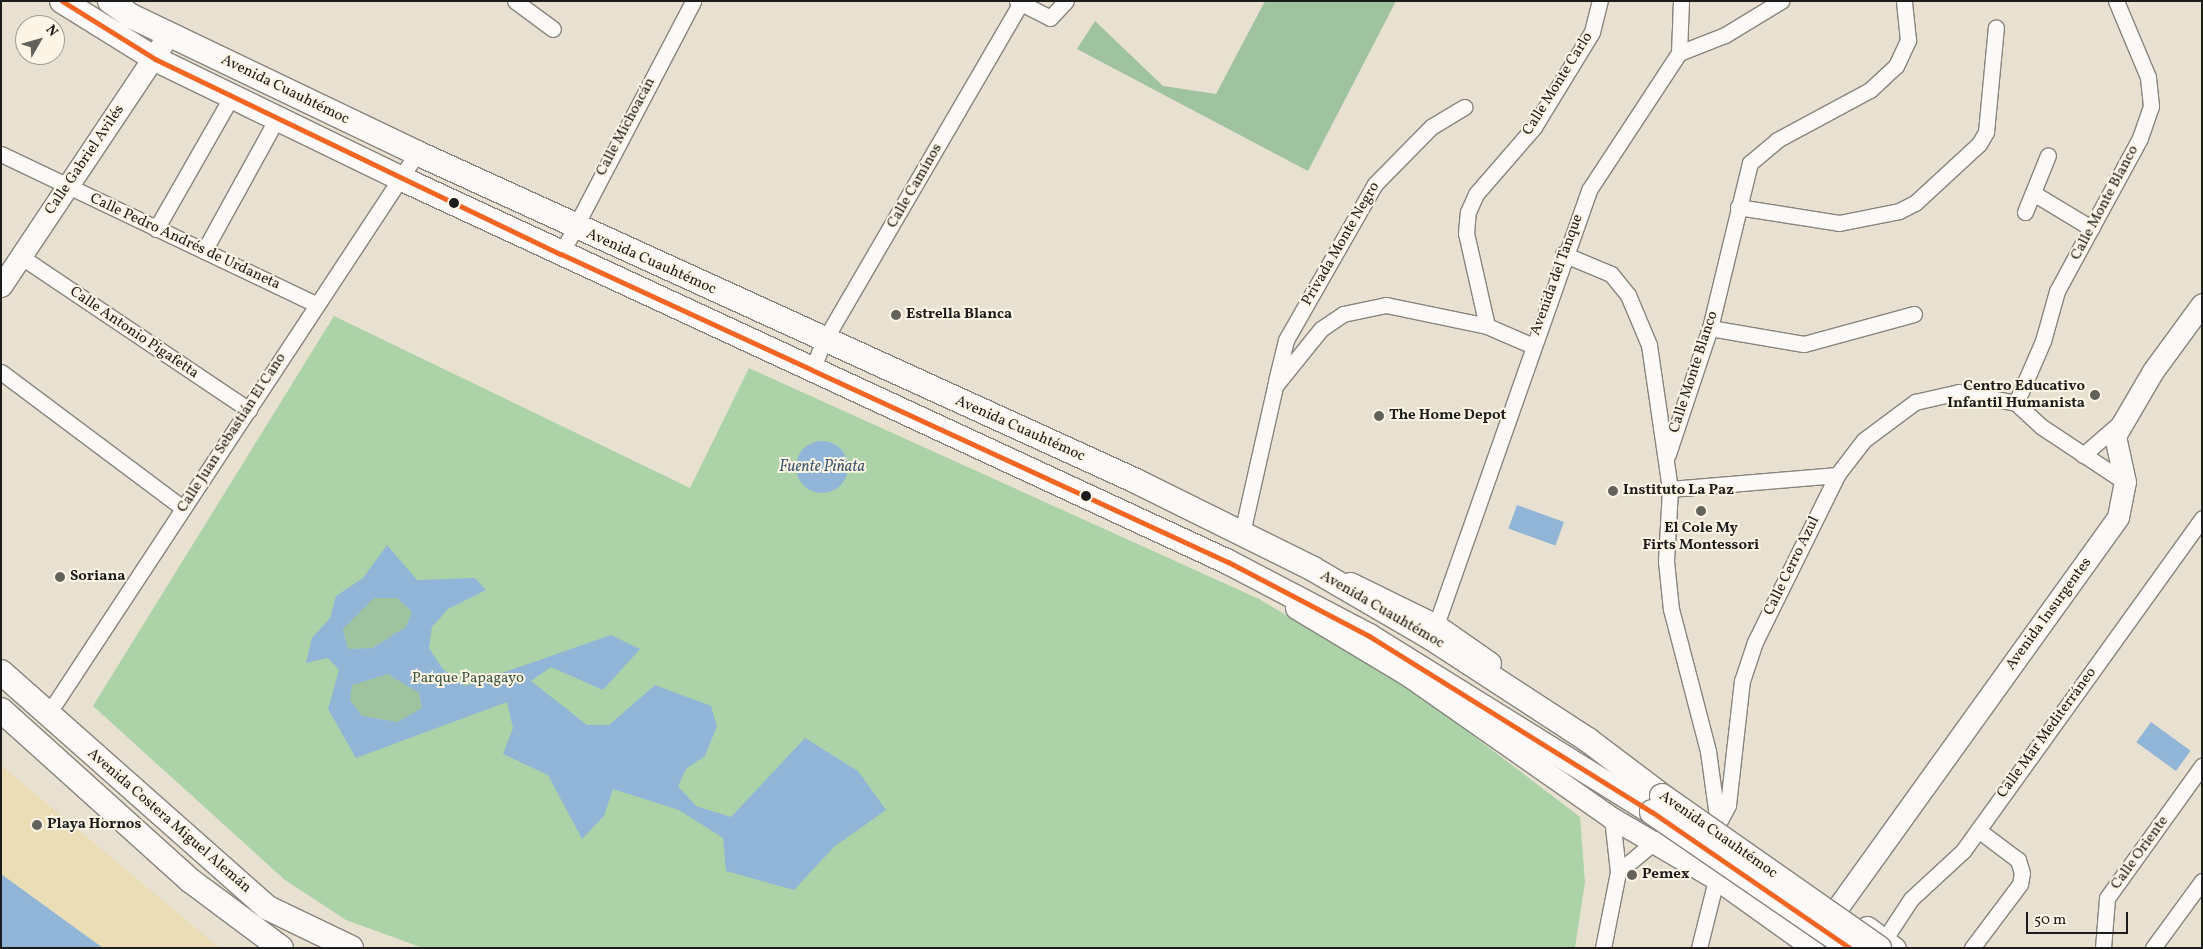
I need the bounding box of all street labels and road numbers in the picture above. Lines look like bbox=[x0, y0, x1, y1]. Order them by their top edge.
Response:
street label: Calle Monte Carlo bbox=[1519, 29, 1597, 139]
street label: Avenida Cuauhtémoc bbox=[218, 51, 352, 129]
street label: Calle Michoacán bbox=[593, 75, 659, 179]
street label: Calle Gabriel Avilés bbox=[42, 102, 128, 218]
street label: Calle Caminos bbox=[884, 140, 946, 232]
street label: Calle Monte Blanco bbox=[2067, 143, 2143, 263]
street label: Privada Monte Negro bbox=[1298, 179, 1384, 309]
street label: Calle Pedro Andrés de Urdaneta bbox=[87, 190, 283, 294]
street label: Avenida del Tanque bbox=[1527, 212, 1587, 338]
street label: Avenida Cuauhtémoc bbox=[583, 225, 719, 299]
street label: Calle Antonio Pigafetta bbox=[66, 283, 202, 383]
street label: Calle Monte Blanco bbox=[1666, 309, 1722, 435]
street label: Calle Juan Sebastián El Cano bbox=[174, 350, 290, 516]
street label: Avenida Cuauhtémoc bbox=[952, 392, 1088, 466]
street label: Calle Cerro Azul bbox=[1760, 514, 1824, 618]
street label: Avenida Insurgentes bbox=[2002, 554, 2096, 674]
street label: Avenida Cuauhtémoc bbox=[1317, 567, 1447, 653]
street label: Calle Mar Mediterráneo bbox=[1994, 664, 2100, 802]
street label: Avenida Costera Miguel Alemán bbox=[83, 745, 255, 897]
street label: Avenida Cuauhtémoc bbox=[1655, 787, 1781, 883]
street label: Calle Oriente bbox=[2107, 813, 2173, 893]

